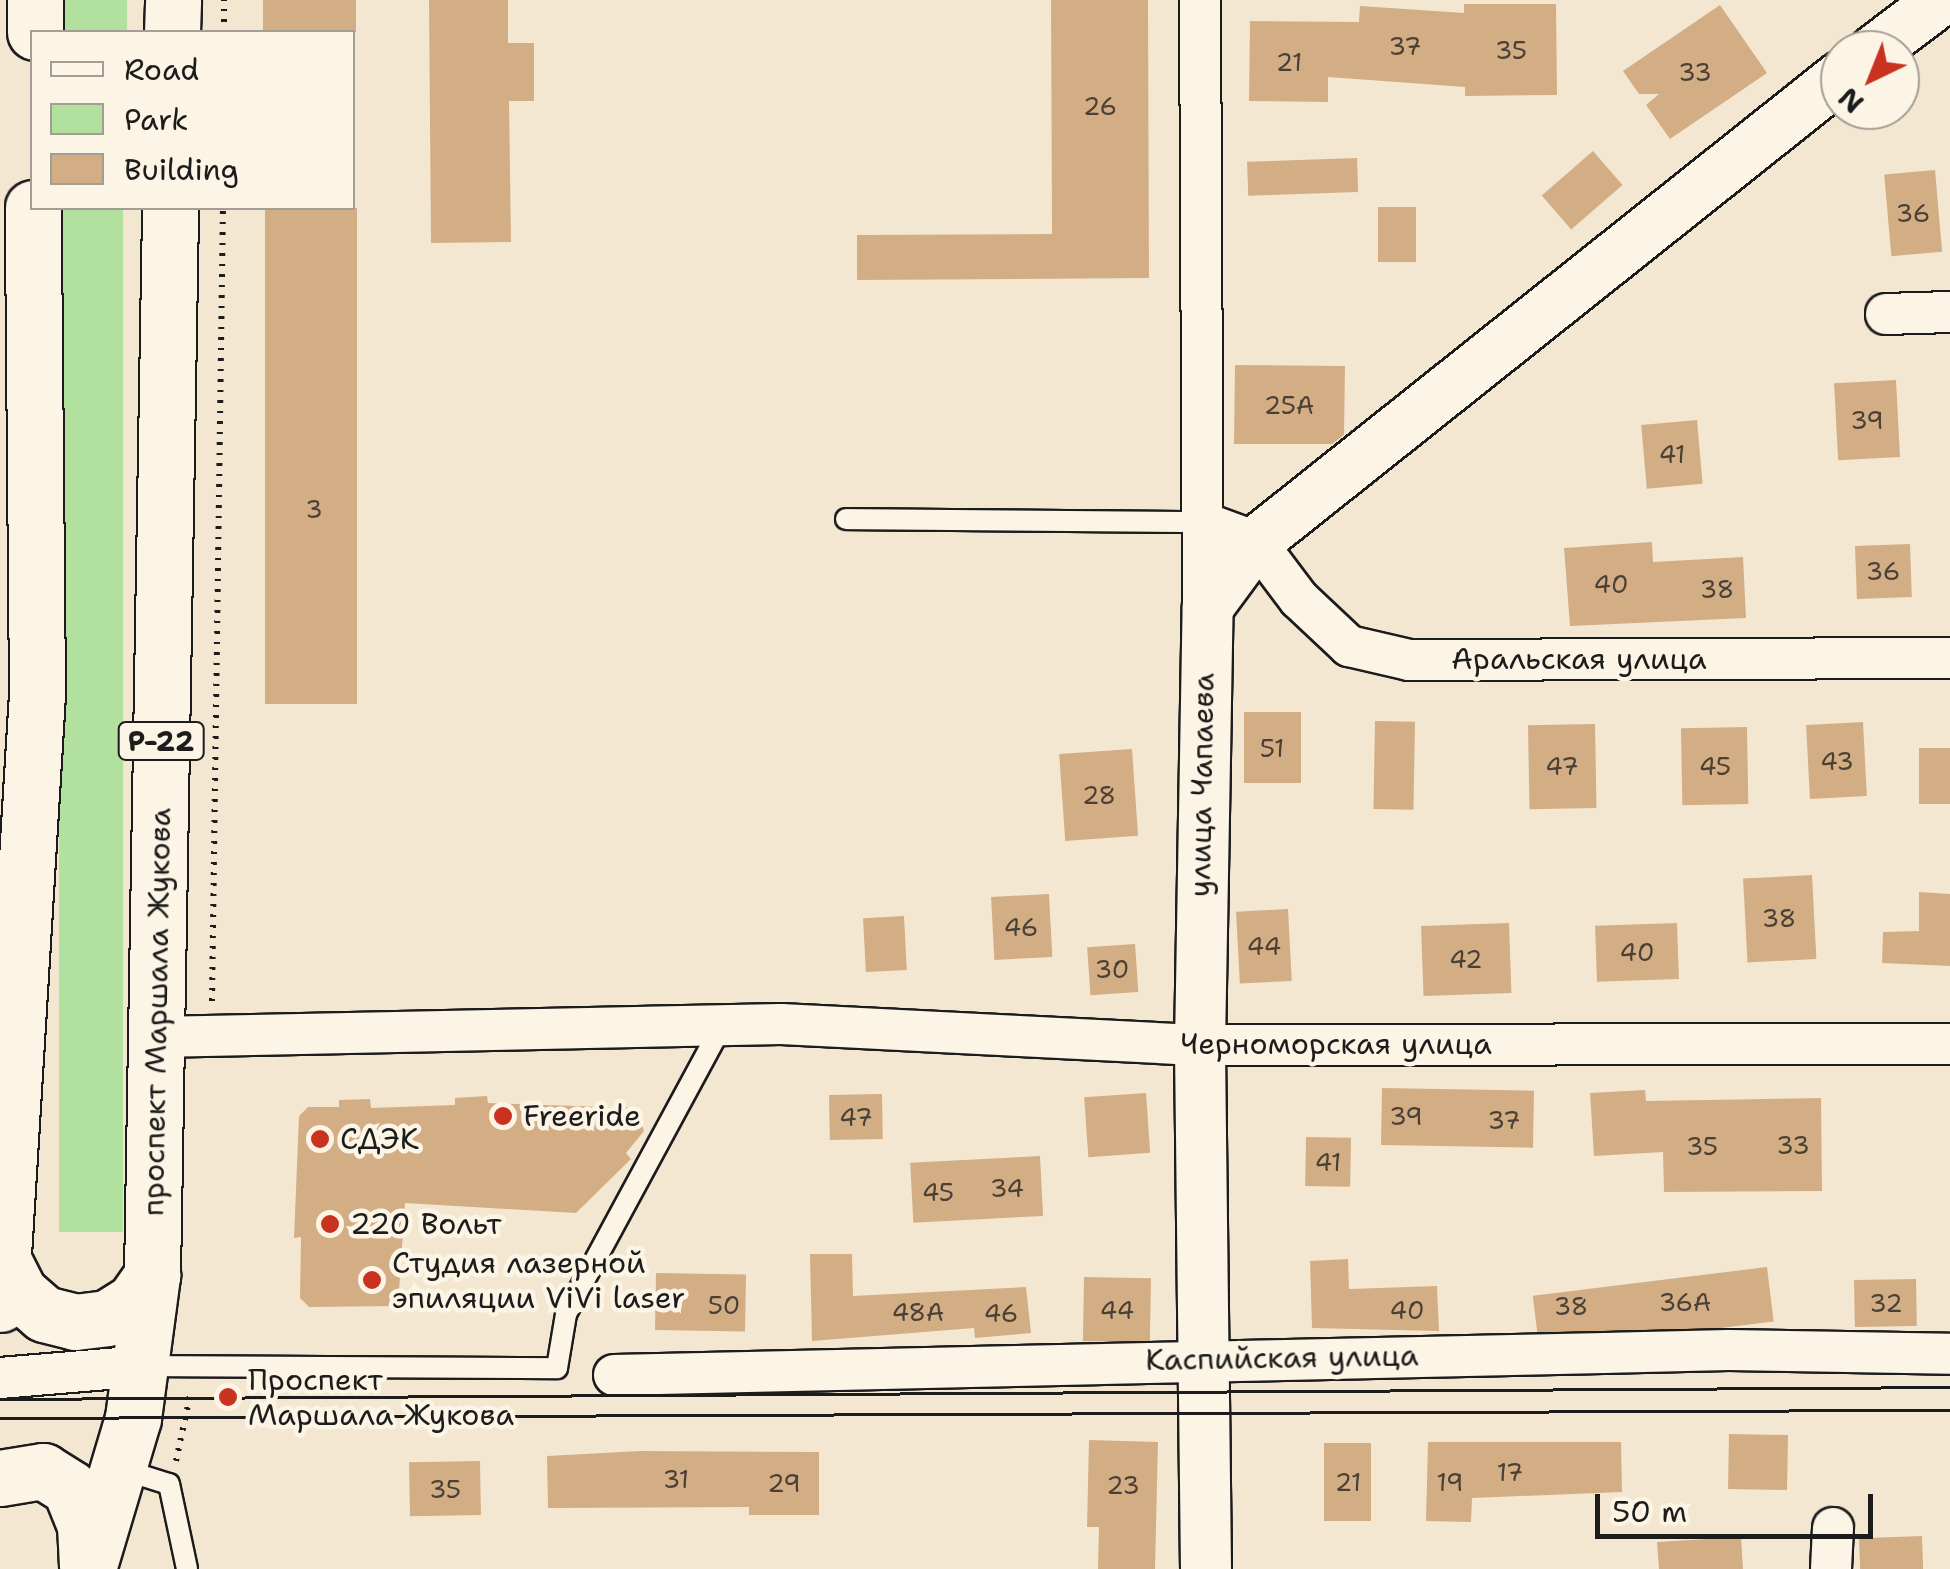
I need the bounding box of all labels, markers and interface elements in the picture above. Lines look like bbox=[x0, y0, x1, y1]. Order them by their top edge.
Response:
legend bbox=[30, 30, 355, 210]
north arrow bbox=[1820, 30, 1920, 130]
house number: 37 bbox=[1389, 31, 1421, 61]
house number: 35 bbox=[1495, 35, 1527, 65]
house number: 21 bbox=[1276, 47, 1302, 77]
text: Road bbox=[124, 49, 199, 90]
house number: 33 bbox=[1678, 57, 1712, 87]
text: N bbox=[1830, 79, 1872, 122]
house number: 26 bbox=[1083, 91, 1117, 121]
text: Park bbox=[124, 99, 188, 140]
text: Building bbox=[124, 149, 239, 190]
house number: 36 bbox=[1896, 198, 1930, 228]
house number: 25А bbox=[1264, 390, 1314, 420]
house number: 39 bbox=[1850, 405, 1884, 435]
house number: 41 bbox=[1659, 439, 1685, 469]
house number: 3 bbox=[305, 494, 323, 524]
house number: 36 bbox=[1866, 556, 1900, 586]
house number: 40 bbox=[1594, 569, 1628, 599]
house number: 38 bbox=[1700, 574, 1734, 604]
street label: Аральская улица bbox=[1451, 641, 1707, 677]
street label: улица Чапаева bbox=[1182, 673, 1222, 897]
road number: Р-22 bbox=[116, 718, 206, 764]
house number: 51 bbox=[1260, 733, 1284, 763]
house number: 43 bbox=[1820, 746, 1854, 776]
house number: 47 bbox=[1545, 751, 1579, 781]
house number: 45 bbox=[1699, 751, 1731, 781]
house number: 28 bbox=[1082, 780, 1116, 810]
street label: проспект Маршала Жукова bbox=[135, 808, 179, 1216]
house number: 38 bbox=[1762, 903, 1796, 933]
house number: 46 bbox=[1004, 912, 1038, 942]
house number: 44 bbox=[1247, 931, 1281, 961]
house number: 40 bbox=[1620, 937, 1654, 967]
house number: 42 bbox=[1449, 944, 1483, 974]
house number: 30 bbox=[1095, 954, 1129, 984]
street label: Черноморская улица bbox=[1180, 1026, 1492, 1062]
place label: Freeride bbox=[523, 1098, 641, 1134]
house number: 39 bbox=[1389, 1101, 1423, 1131]
house number: 47 bbox=[839, 1102, 873, 1132]
marker: Freeride bbox=[492, 1105, 514, 1127]
house number: 37 bbox=[1488, 1105, 1520, 1135]
place label: СДЭК bbox=[340, 1121, 419, 1157]
marker: СДЭК bbox=[309, 1128, 331, 1150]
house number: 33 bbox=[1776, 1130, 1810, 1160]
house number: 35 bbox=[1686, 1131, 1718, 1161]
house number: 41 bbox=[1315, 1147, 1341, 1177]
house number: 34 bbox=[990, 1173, 1024, 1203]
house number: 45 bbox=[922, 1177, 954, 1207]
place label: 220 Вольт bbox=[350, 1206, 501, 1242]
marker: 220 Вольт bbox=[319, 1213, 341, 1235]
place label: Студия лазерной эпиляции ViVi laser bbox=[392, 1245, 685, 1316]
marker: Студия лазерной эпиляции ViVi laser bbox=[361, 1269, 383, 1291]
house number: 36А bbox=[1659, 1287, 1711, 1317]
house number: 32 bbox=[1869, 1288, 1903, 1318]
house number: 50 bbox=[708, 1290, 740, 1320]
house number: 38 bbox=[1554, 1291, 1588, 1321]
house number: 44 bbox=[1100, 1295, 1134, 1325]
house number: 40 bbox=[1390, 1295, 1424, 1325]
house number: 48А bbox=[892, 1297, 944, 1327]
house number: 46 bbox=[984, 1298, 1018, 1328]
street label: Каспийская улица bbox=[1145, 1338, 1419, 1378]
place label: Проспект Маршала Жукова bbox=[248, 1362, 514, 1432]
marker: Проспект Маршала Жукова bbox=[217, 1386, 239, 1408]
house number: 17 bbox=[1497, 1457, 1523, 1487]
house number: 31 bbox=[663, 1464, 689, 1494]
house number: 21 bbox=[1335, 1467, 1361, 1497]
house number: 19 bbox=[1437, 1467, 1463, 1497]
house number: 29 bbox=[767, 1468, 801, 1498]
house number: 23 bbox=[1106, 1470, 1140, 1500]
house number: 35 bbox=[429, 1474, 461, 1504]
scale bar bbox=[1600, 1474, 1878, 1536]
text: 50 m bbox=[1612, 1491, 1687, 1532]

